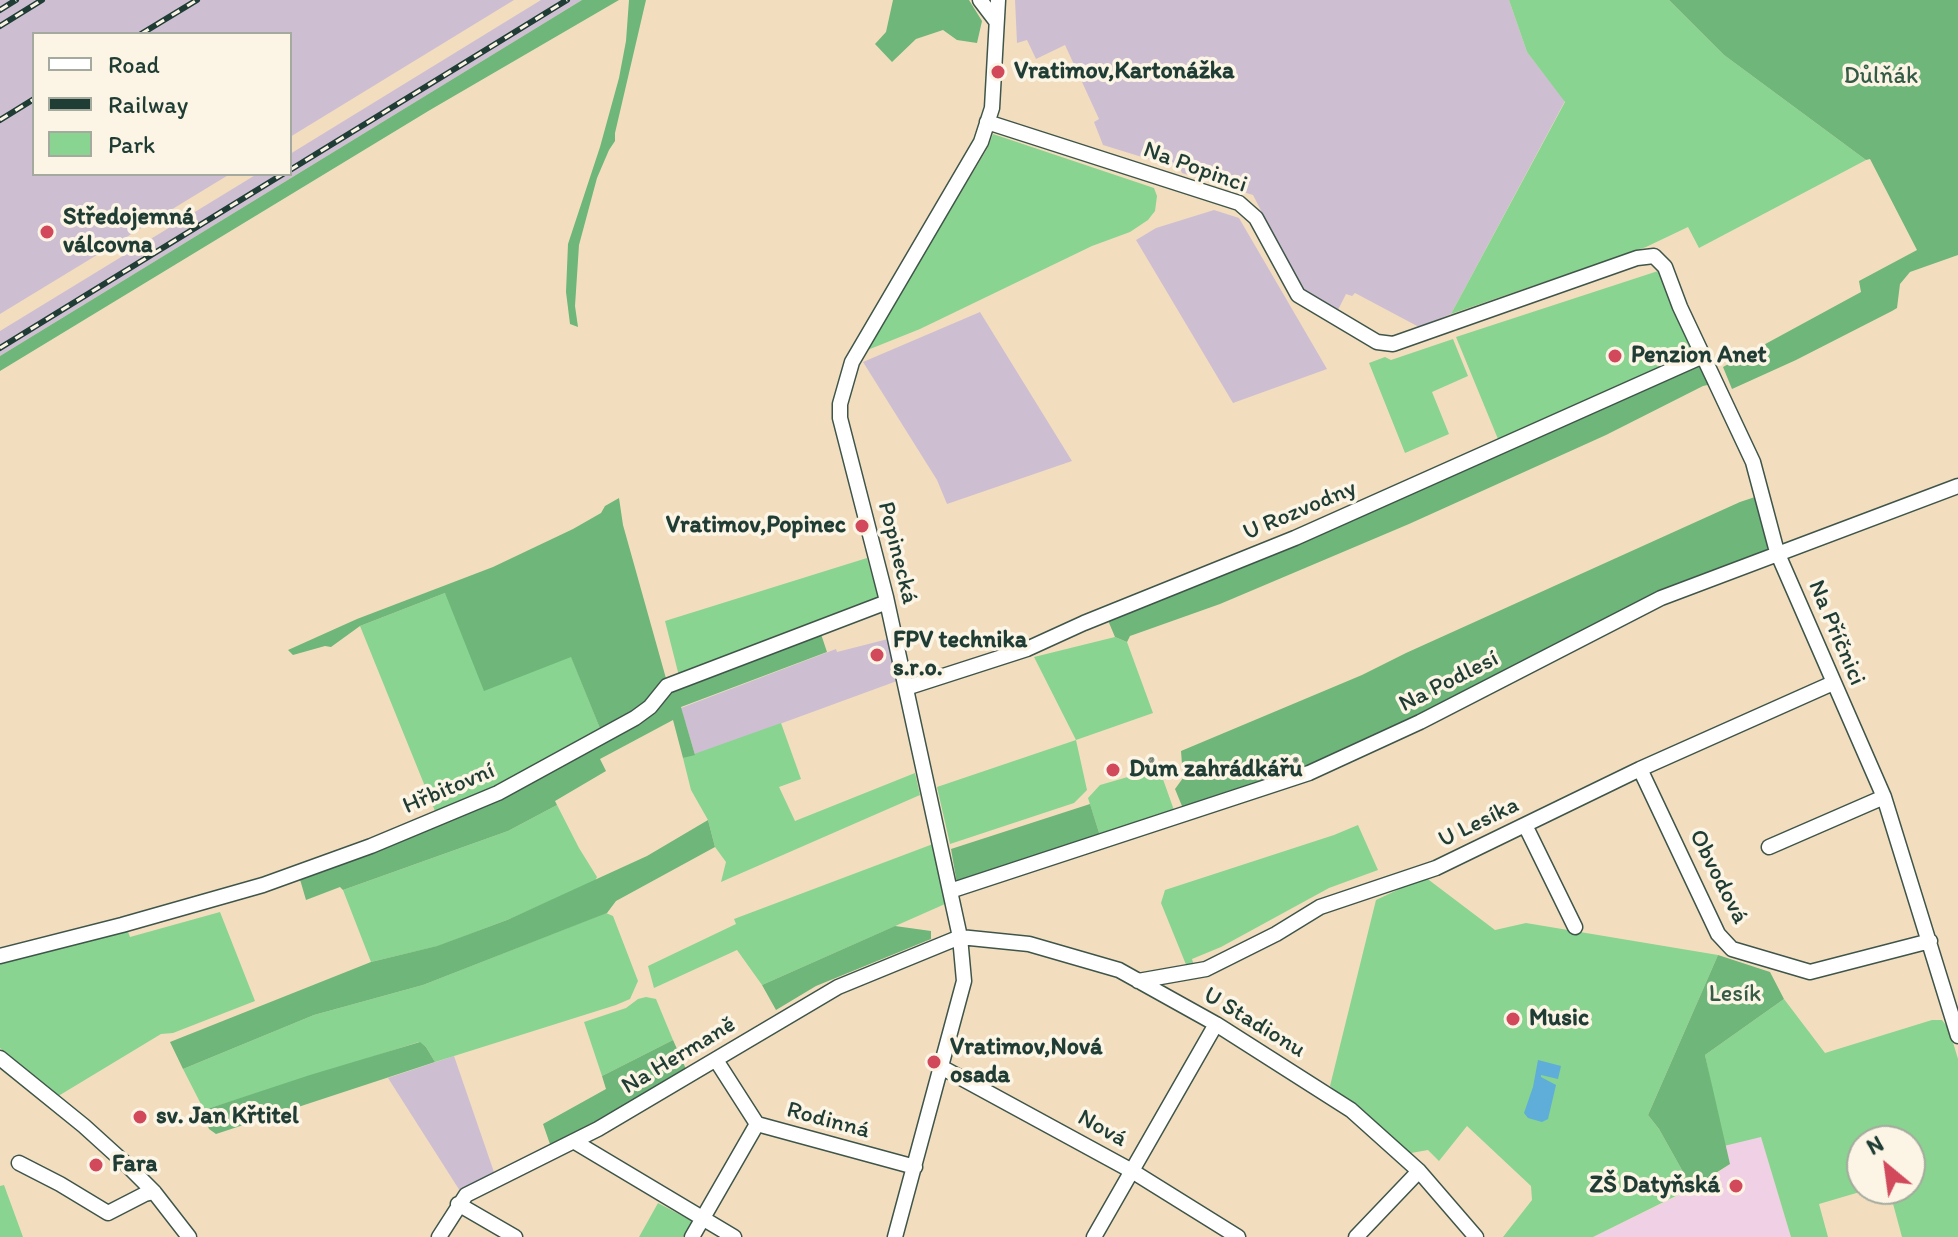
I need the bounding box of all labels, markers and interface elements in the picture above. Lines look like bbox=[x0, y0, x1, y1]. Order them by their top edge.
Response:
legend bbox=[32, 32, 292, 176]
text: Road bbox=[108, 50, 160, 79]
place label: Vratimov,Kartonážka bbox=[1014, 58, 1234, 86]
marker: Vratimov,Kartonážka bbox=[989, 63, 1007, 81]
park label: Důlňák bbox=[1844, 63, 1918, 91]
text: Railway bbox=[108, 90, 188, 119]
text: Park bbox=[108, 130, 155, 159]
street label: Na Popinci bbox=[1139, 136, 1251, 200]
place label: Středojemná válcovna bbox=[63, 204, 194, 260]
marker: Středojemná válcovna bbox=[38, 223, 56, 241]
place label: Penzion Anet bbox=[1631, 342, 1767, 370]
marker: Penzion Anet bbox=[1606, 347, 1624, 365]
street label: U Rozvodny bbox=[1239, 474, 1361, 548]
street label: Popinecká bbox=[870, 499, 924, 607]
place label: Vratimov,Popinec bbox=[666, 512, 846, 540]
marker: Vratimov,Popinec bbox=[853, 517, 871, 535]
street label: Na Příčnici bbox=[1801, 576, 1871, 690]
place label: FPV technika s.r.o. bbox=[893, 627, 1027, 683]
street label: Na Podlesí bbox=[1394, 645, 1504, 719]
marker: FPV technika s.r.o. bbox=[868, 646, 886, 664]
place label: Dům zahrádkářů bbox=[1129, 756, 1302, 784]
street label: Hřbitovní bbox=[399, 757, 499, 821]
marker: Dům zahrádkářů bbox=[1104, 761, 1122, 779]
street label: U Lesíka bbox=[1434, 791, 1524, 855]
street label: Obvodová bbox=[1682, 825, 1754, 929]
street label: U Stadionu bbox=[1198, 981, 1310, 1065]
park label: Lesík bbox=[1709, 981, 1761, 1009]
place label: Music bbox=[1529, 1005, 1589, 1033]
marker: Music bbox=[1504, 1010, 1522, 1028]
street label: Na Hermaně bbox=[617, 1011, 741, 1101]
place label: Vratimov,Nová osada bbox=[950, 1034, 1103, 1090]
marker: Vratimov,Nová osada bbox=[925, 1053, 943, 1071]
street label: Rodinná bbox=[783, 1096, 873, 1146]
place label: sv. Jan Křtitel bbox=[156, 1103, 299, 1131]
street label: Nová bbox=[1072, 1104, 1132, 1154]
marker: sv. Jan Křtitel bbox=[131, 1108, 149, 1126]
north arrow bbox=[1846, 1125, 1926, 1205]
text: N bbox=[1862, 1130, 1888, 1161]
place label: Fara bbox=[112, 1151, 157, 1179]
marker: Fara bbox=[87, 1156, 105, 1174]
place label: ZŠ Datyňská bbox=[1590, 1172, 1720, 1200]
marker: ZŠ Datyňská bbox=[1727, 1177, 1745, 1195]

